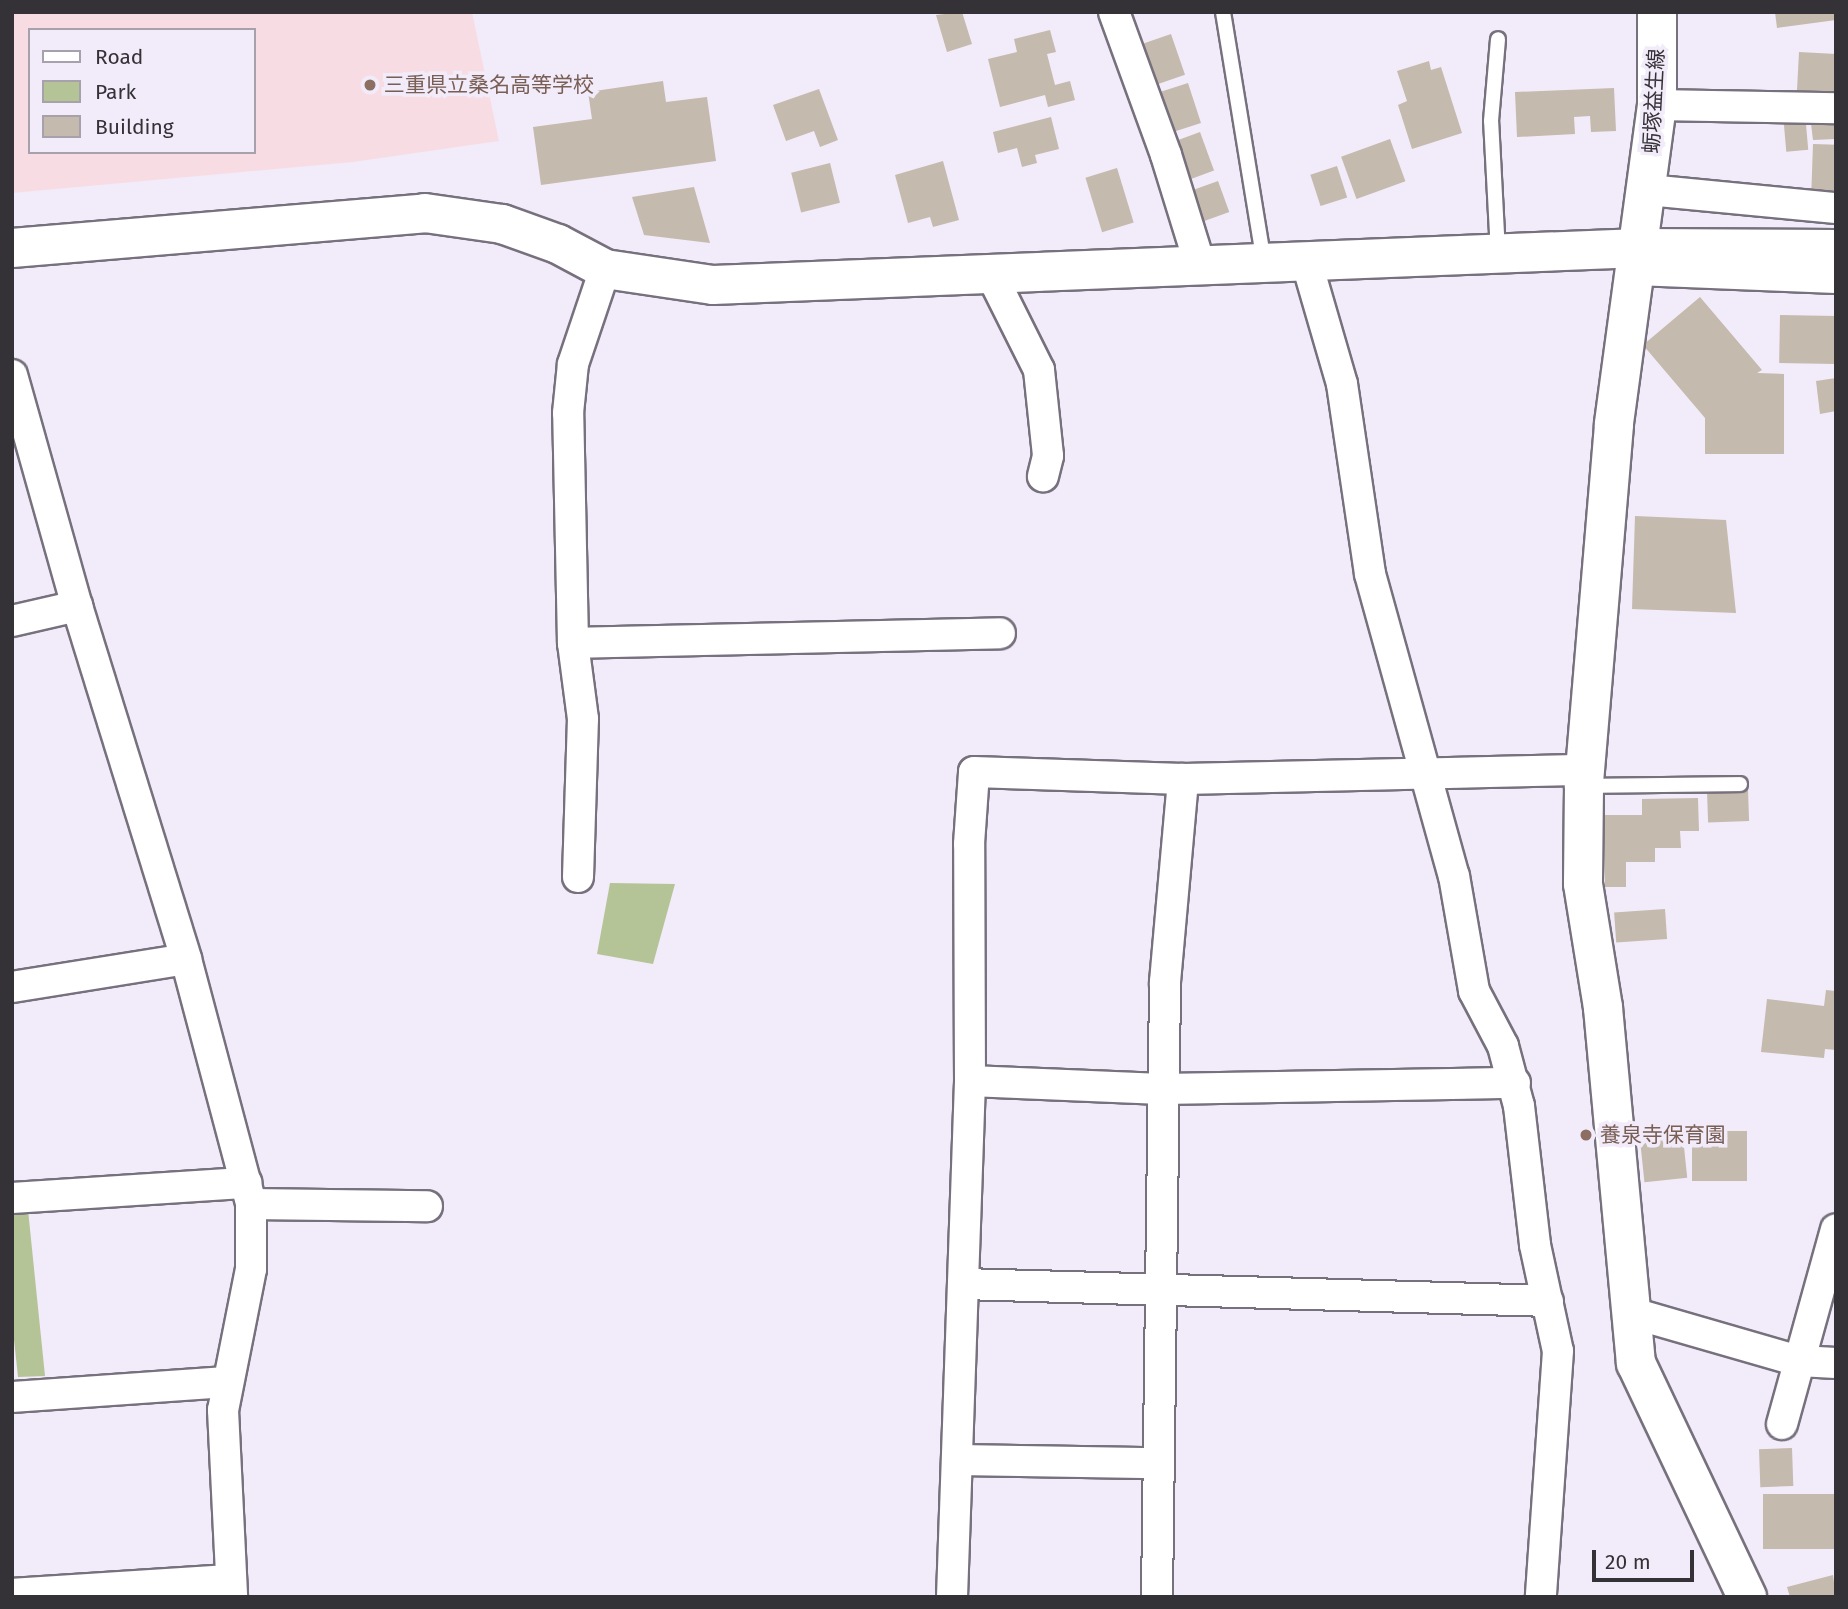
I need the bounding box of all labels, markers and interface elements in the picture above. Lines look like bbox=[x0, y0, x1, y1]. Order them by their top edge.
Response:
legend bbox=[28, 28, 256, 154]
text: Road bbox=[95, 44, 143, 70]
street label: 蛎塚益生線 bbox=[1639, 48, 1669, 154]
place label: 三重県立桑名高等学校 bbox=[384, 72, 594, 98]
marker: 三重県立桑名高等学校 bbox=[362, 77, 378, 93]
text: Park bbox=[95, 79, 136, 105]
text: Building bbox=[95, 114, 174, 140]
place label: 養泉寺保育園 bbox=[1600, 1122, 1726, 1148]
marker: 養泉寺保育園 bbox=[1578, 1127, 1594, 1143]
scale bar bbox=[1596, 1536, 1698, 1580]
text: 20 m bbox=[1605, 1549, 1651, 1575]

